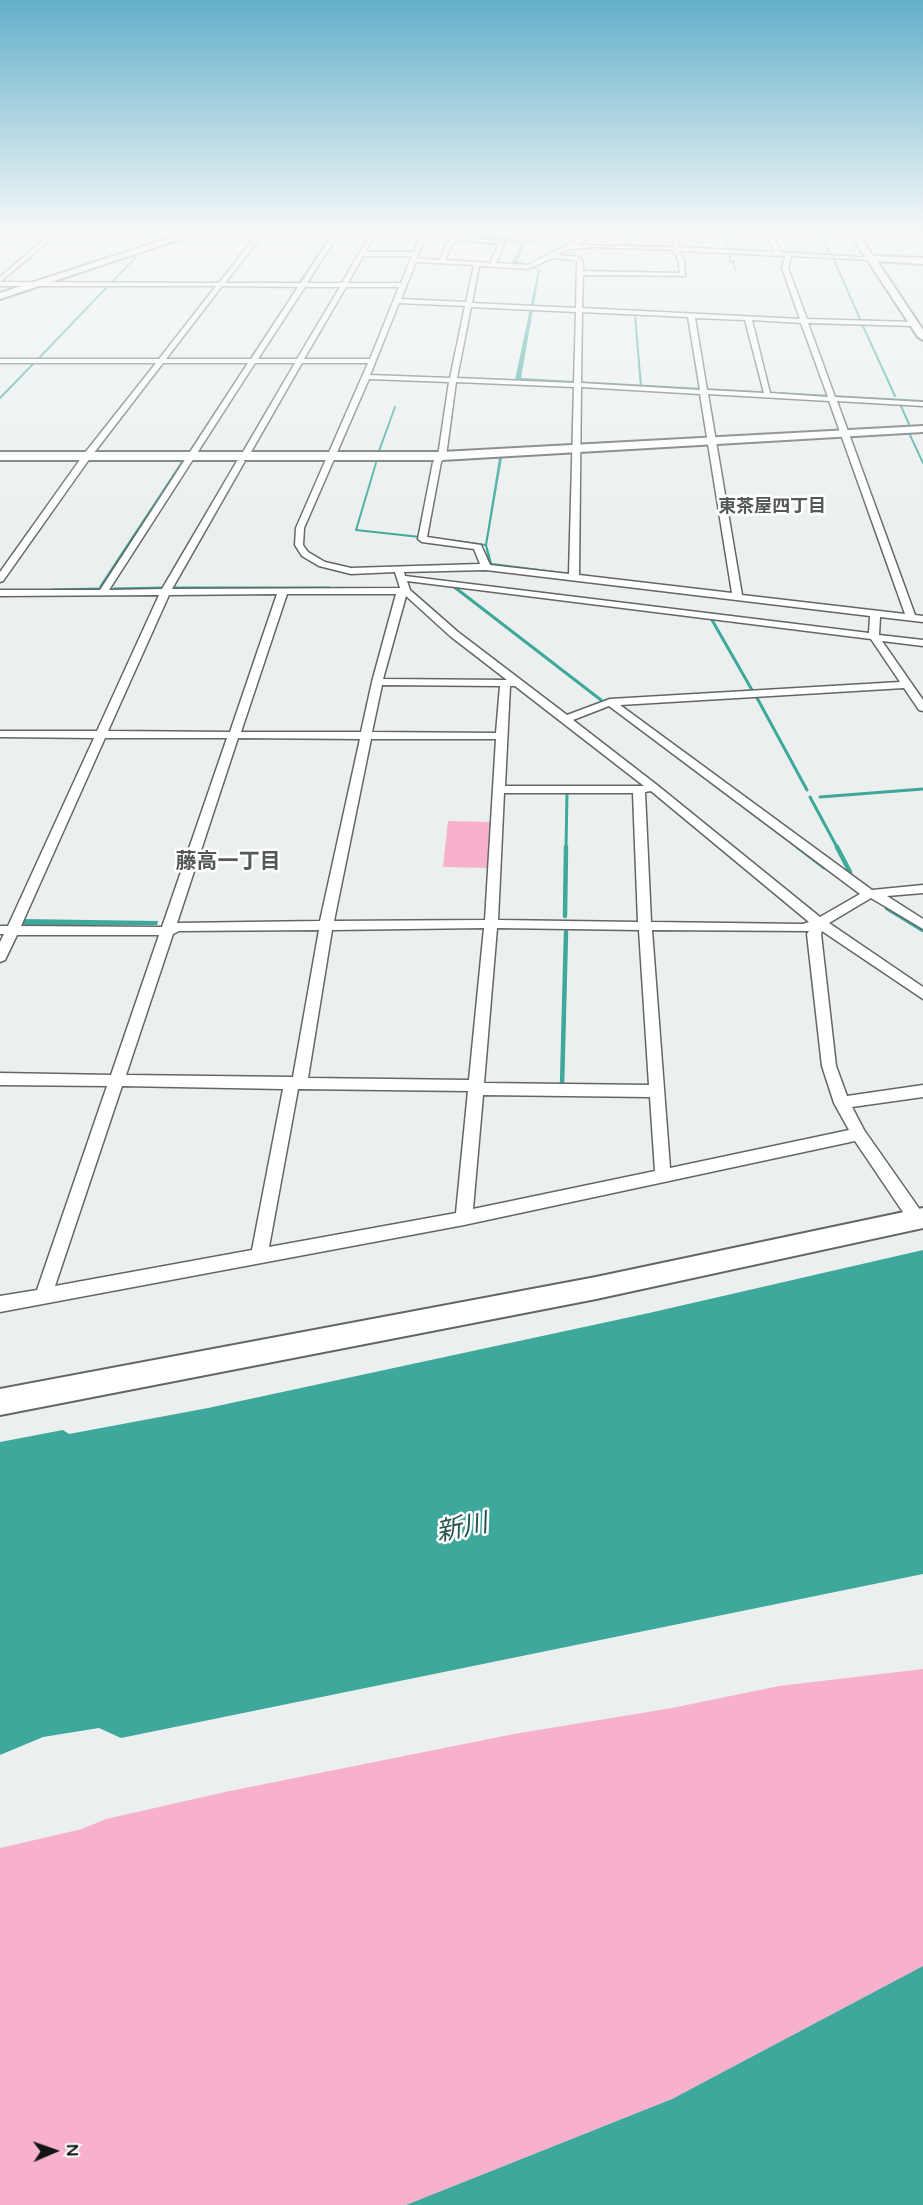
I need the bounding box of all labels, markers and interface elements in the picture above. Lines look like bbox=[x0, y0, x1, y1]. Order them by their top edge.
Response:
district label: 東茶屋四丁目 bbox=[718, 496, 826, 518]
district label: 藤高一丁目 bbox=[176, 849, 280, 875]
water label: 新川 bbox=[433, 1508, 491, 1550]
north arrow bbox=[24, 2121, 84, 2181]
text: N bbox=[62, 2144, 82, 2157]

